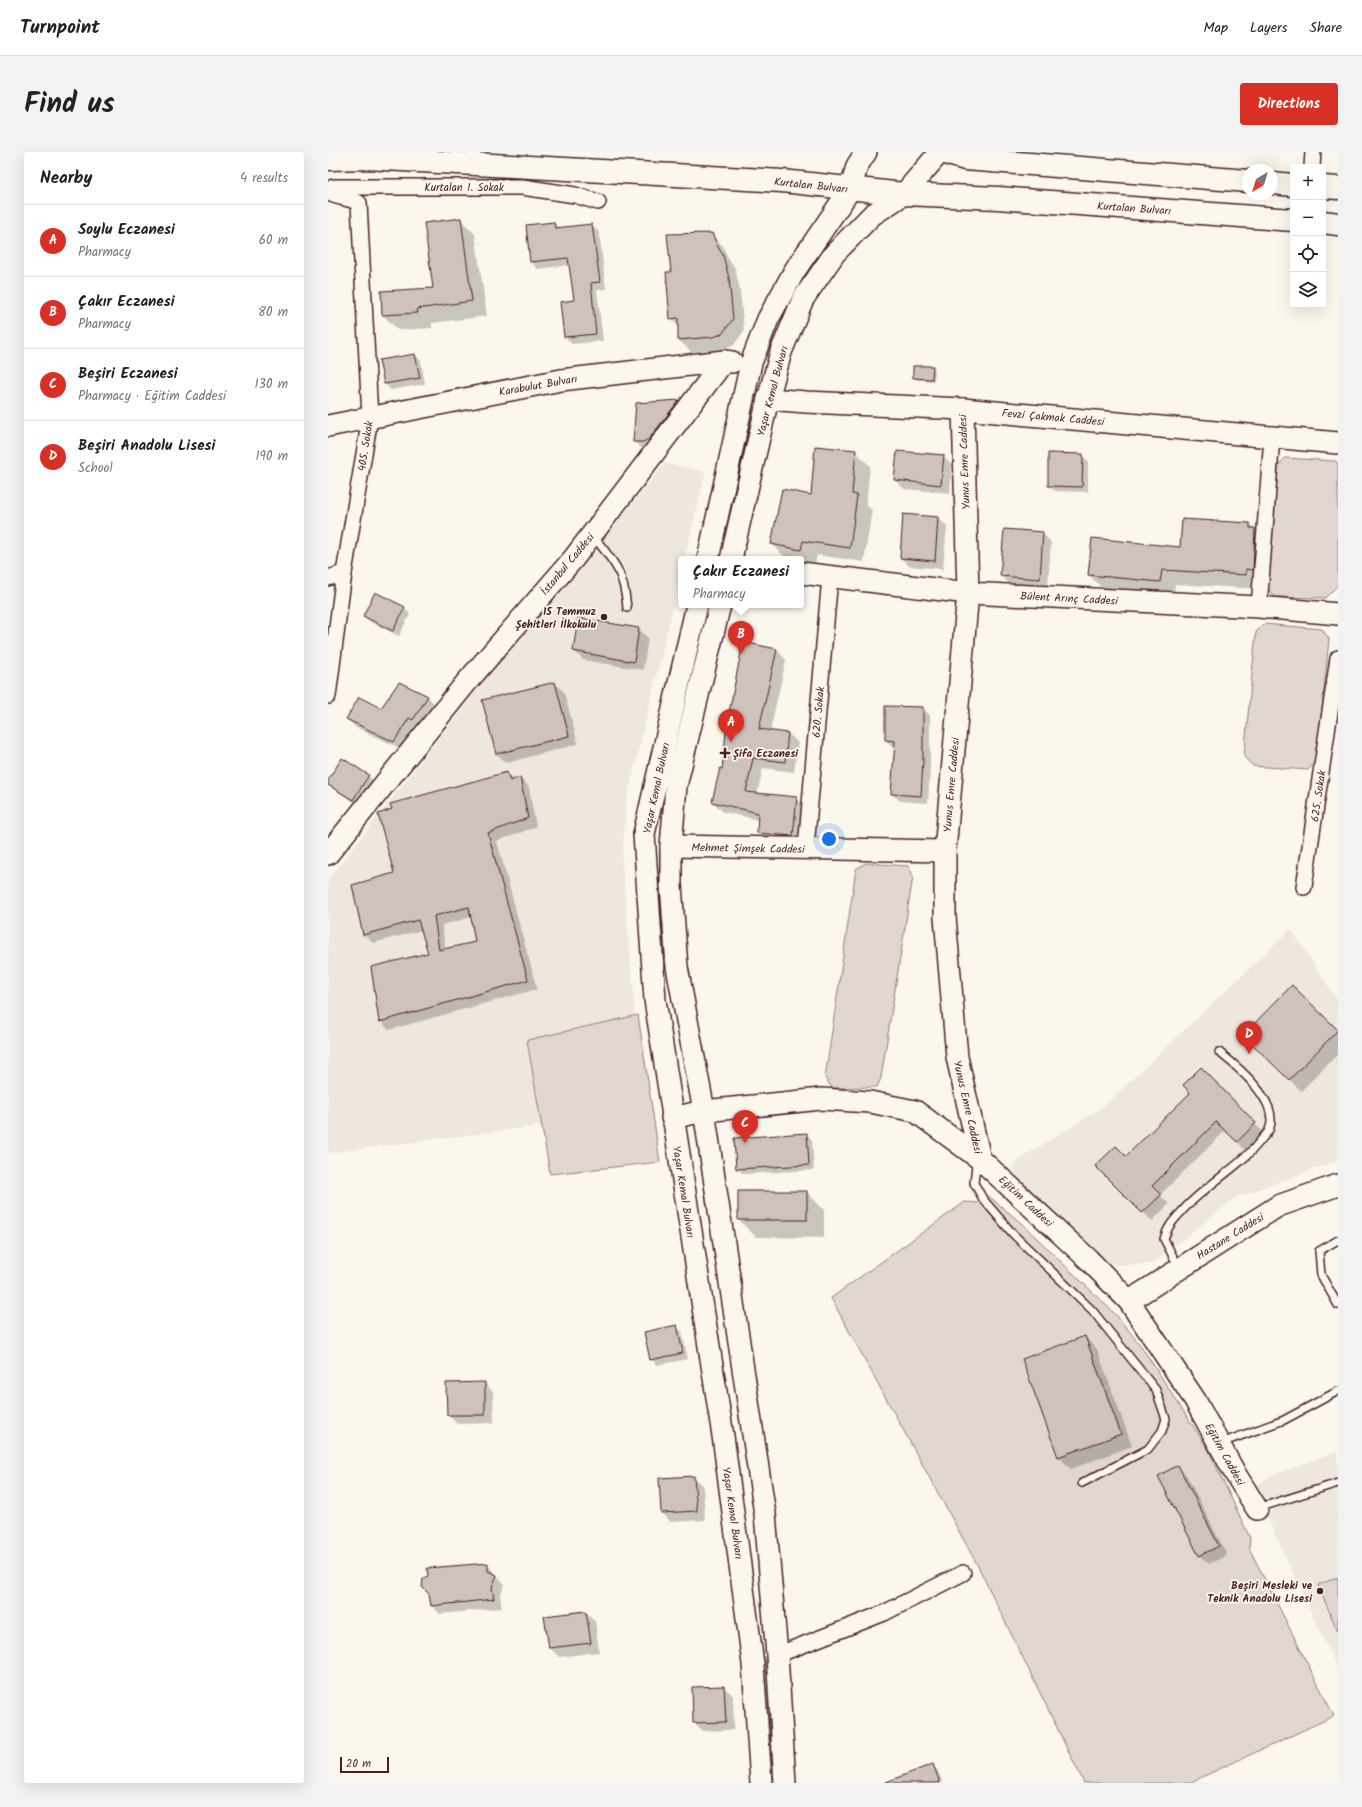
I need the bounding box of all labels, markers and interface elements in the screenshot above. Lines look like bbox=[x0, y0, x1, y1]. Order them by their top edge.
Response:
text: Turnpoint bbox=[20, 13, 100, 43]
text: Map bbox=[1204, 17, 1228, 39]
text: Layers bbox=[1250, 17, 1288, 39]
text: Share bbox=[1310, 17, 1342, 39]
text: Find us bbox=[24, 82, 115, 127]
button: Directions bbox=[1240, 83, 1338, 125]
north arrow bbox=[1242, 164, 1278, 200]
map controls bbox=[1290, 164, 1326, 308]
button: + bbox=[1290, 164, 1326, 200]
text: Nearby bbox=[40, 165, 92, 192]
text: 4 results bbox=[240, 168, 288, 189]
street label: Kurtalan Bulvarı bbox=[773, 173, 849, 199]
street label: Kurtalan 1. Sokak bbox=[424, 179, 505, 197]
street label: Kurtalan Bulvarı bbox=[1096, 197, 1172, 221]
button: − bbox=[1290, 200, 1326, 236]
text: Soylu Eczanesi bbox=[78, 218, 175, 242]
text: A bbox=[49, 230, 57, 251]
text: 60 m bbox=[259, 230, 288, 251]
button: locate bbox=[1290, 236, 1326, 272]
text: Pharmacy bbox=[78, 242, 131, 263]
button: layers bbox=[1290, 272, 1326, 308]
text: Çakır Eczanesi bbox=[78, 290, 175, 314]
text: B bbox=[49, 302, 57, 323]
text: 80 m bbox=[258, 302, 288, 323]
text: Pharmacy bbox=[78, 314, 131, 335]
street label: Yaşar Kemal Bulvarı bbox=[752, 344, 794, 439]
text: Beşiri Eczanesi bbox=[78, 362, 178, 386]
street label: Karabulut Bulvarı bbox=[497, 370, 579, 402]
text: C bbox=[49, 374, 57, 395]
text: 130 m bbox=[254, 374, 288, 395]
text: Pharmacy · Eğitim Caddesi bbox=[78, 386, 226, 407]
street label: Fevzi Çakmak Caddesi bbox=[1001, 405, 1105, 431]
street label: Yunus Emre Caddesi bbox=[954, 414, 976, 510]
street label: 405. Sokak bbox=[353, 419, 379, 473]
text: Beşiri Anadolu Lisesi bbox=[78, 434, 215, 458]
text: D bbox=[49, 446, 57, 467]
text: 190 m bbox=[256, 446, 288, 467]
text: School bbox=[78, 458, 113, 479]
street label: İstanbul Caddesi bbox=[536, 529, 599, 600]
popup bbox=[678, 556, 804, 608]
text: Çakır Eczanesi bbox=[693, 560, 789, 584]
text: Pharmacy bbox=[693, 584, 745, 605]
street label: Bülent Arınç Caddesi bbox=[1020, 587, 1119, 611]
place label: 15 Temmuz Şehitleri İlkokulu bbox=[516, 603, 597, 634]
marker: 15 Temmuz Şehitleri İlkokulu bbox=[599, 612, 609, 622]
pin: B bbox=[728, 621, 754, 654]
street label: 620. Sokak bbox=[808, 685, 830, 738]
pin: A bbox=[718, 709, 744, 742]
street label: Yunus Emre Caddesi bbox=[939, 737, 965, 833]
street label: Yaşar Kemal Bulvarı bbox=[638, 741, 675, 836]
place label: Şifa Eczanesi bbox=[733, 745, 799, 763]
marker: Şifa Eczanesi bbox=[720, 748, 730, 758]
street label: 625. Sokak bbox=[1306, 768, 1332, 823]
your location bbox=[819, 829, 839, 849]
street label: Mehmet Şimşek Caddesi bbox=[691, 839, 805, 859]
pin: D bbox=[1236, 1021, 1262, 1054]
street label: Yunus Emre Caddesi bbox=[948, 1059, 987, 1156]
pin: C bbox=[732, 1110, 758, 1143]
street label: Yaşar Kemal Bulvarı bbox=[667, 1145, 699, 1240]
street label: Eğitim Caddesi bbox=[994, 1172, 1057, 1232]
street label: Hastane Caddesi bbox=[1193, 1209, 1268, 1265]
street label: Eğitim Caddesi bbox=[1199, 1420, 1249, 1489]
street label: Yaşar Kemal Bulvarı bbox=[717, 1466, 747, 1561]
place label: Beşiri Mesleki ve Teknik Anadolu Lisesi bbox=[1207, 1577, 1313, 1608]
marker: Beşiri Mesleki ve Teknik Anadolu Lisesi bbox=[1315, 1586, 1325, 1596]
scale bar bbox=[340, 1755, 389, 1774]
text: 20 m bbox=[346, 1755, 371, 1773]

